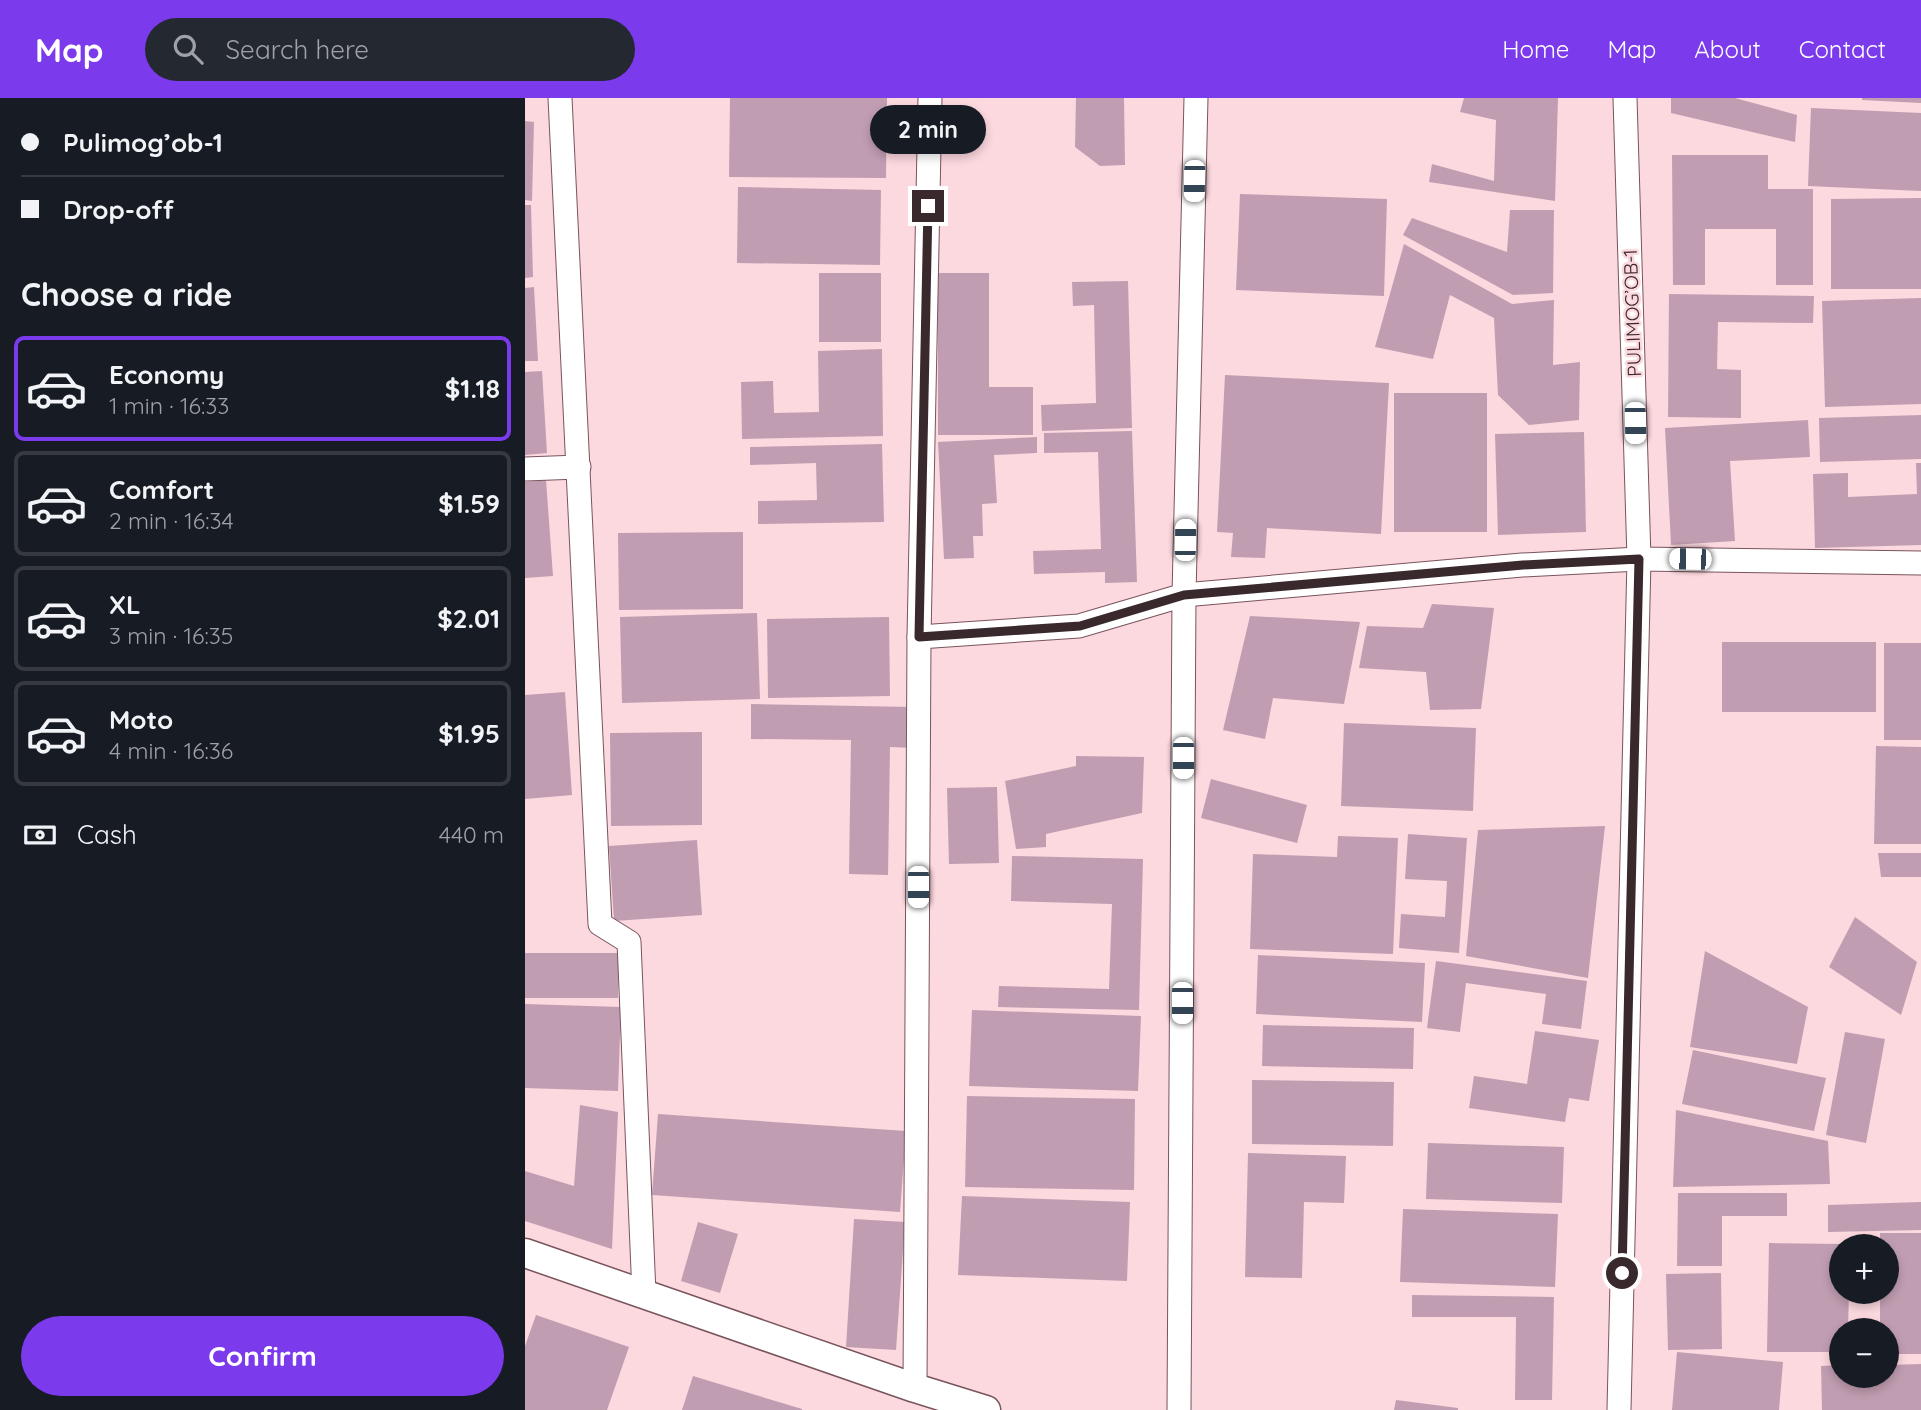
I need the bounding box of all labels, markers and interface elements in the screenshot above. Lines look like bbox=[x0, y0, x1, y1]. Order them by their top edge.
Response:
search box bbox=[145, 18, 635, 81]
text: Map bbox=[35, 29, 103, 70]
icon: search bbox=[169, 30, 207, 68]
text: Search here bbox=[225, 33, 369, 66]
text: Home bbox=[1502, 34, 1569, 64]
text: Map bbox=[1607, 34, 1656, 64]
text: About bbox=[1694, 34, 1761, 64]
text: Contact bbox=[1799, 34, 1886, 64]
callout: 2 min bbox=[870, 105, 986, 154]
text: 2 min bbox=[898, 115, 958, 144]
text: Pulimog’ob-1 bbox=[63, 126, 223, 159]
car bbox=[1184, 160, 1205, 202]
route end bbox=[912, 190, 944, 222]
text: Drop-off bbox=[63, 193, 174, 226]
street label: PULIMOG’OB-1 bbox=[1618, 249, 1646, 377]
text: Choose a ride bbox=[21, 274, 233, 314]
icon: car bbox=[25, 357, 88, 420]
text: Economy bbox=[109, 358, 224, 391]
text: $1.18 bbox=[445, 372, 500, 405]
text: 1 min · 16:33 bbox=[109, 391, 229, 420]
car bbox=[1625, 402, 1646, 444]
icon: car bbox=[25, 472, 88, 535]
text: Comfort bbox=[109, 473, 214, 506]
text: $1.59 bbox=[438, 487, 500, 520]
text: 2 min · 16:34 bbox=[109, 506, 234, 535]
car bbox=[1175, 519, 1196, 561]
car bbox=[1669, 548, 1712, 570]
icon: car bbox=[25, 587, 88, 650]
text: XL bbox=[109, 588, 141, 621]
text: $2.01 bbox=[437, 602, 500, 635]
text: 3 min · 16:35 bbox=[109, 621, 233, 650]
icon: car bbox=[25, 702, 88, 765]
text: Moto bbox=[109, 703, 173, 736]
text: $1.95 bbox=[438, 717, 500, 750]
text: 4 min · 16:36 bbox=[109, 736, 233, 765]
car bbox=[1173, 737, 1194, 779]
icon: cash bbox=[21, 816, 59, 854]
text: Cash bbox=[77, 818, 137, 851]
text: 440 m bbox=[439, 820, 504, 849]
car bbox=[908, 866, 929, 908]
car bbox=[1172, 982, 1193, 1024]
map controls bbox=[1829, 1234, 1899, 1388]
button: + bbox=[1829, 1234, 1899, 1304]
route start bbox=[1606, 1257, 1638, 1289]
button: Confirm bbox=[21, 1316, 504, 1396]
button: − bbox=[1829, 1318, 1899, 1388]

